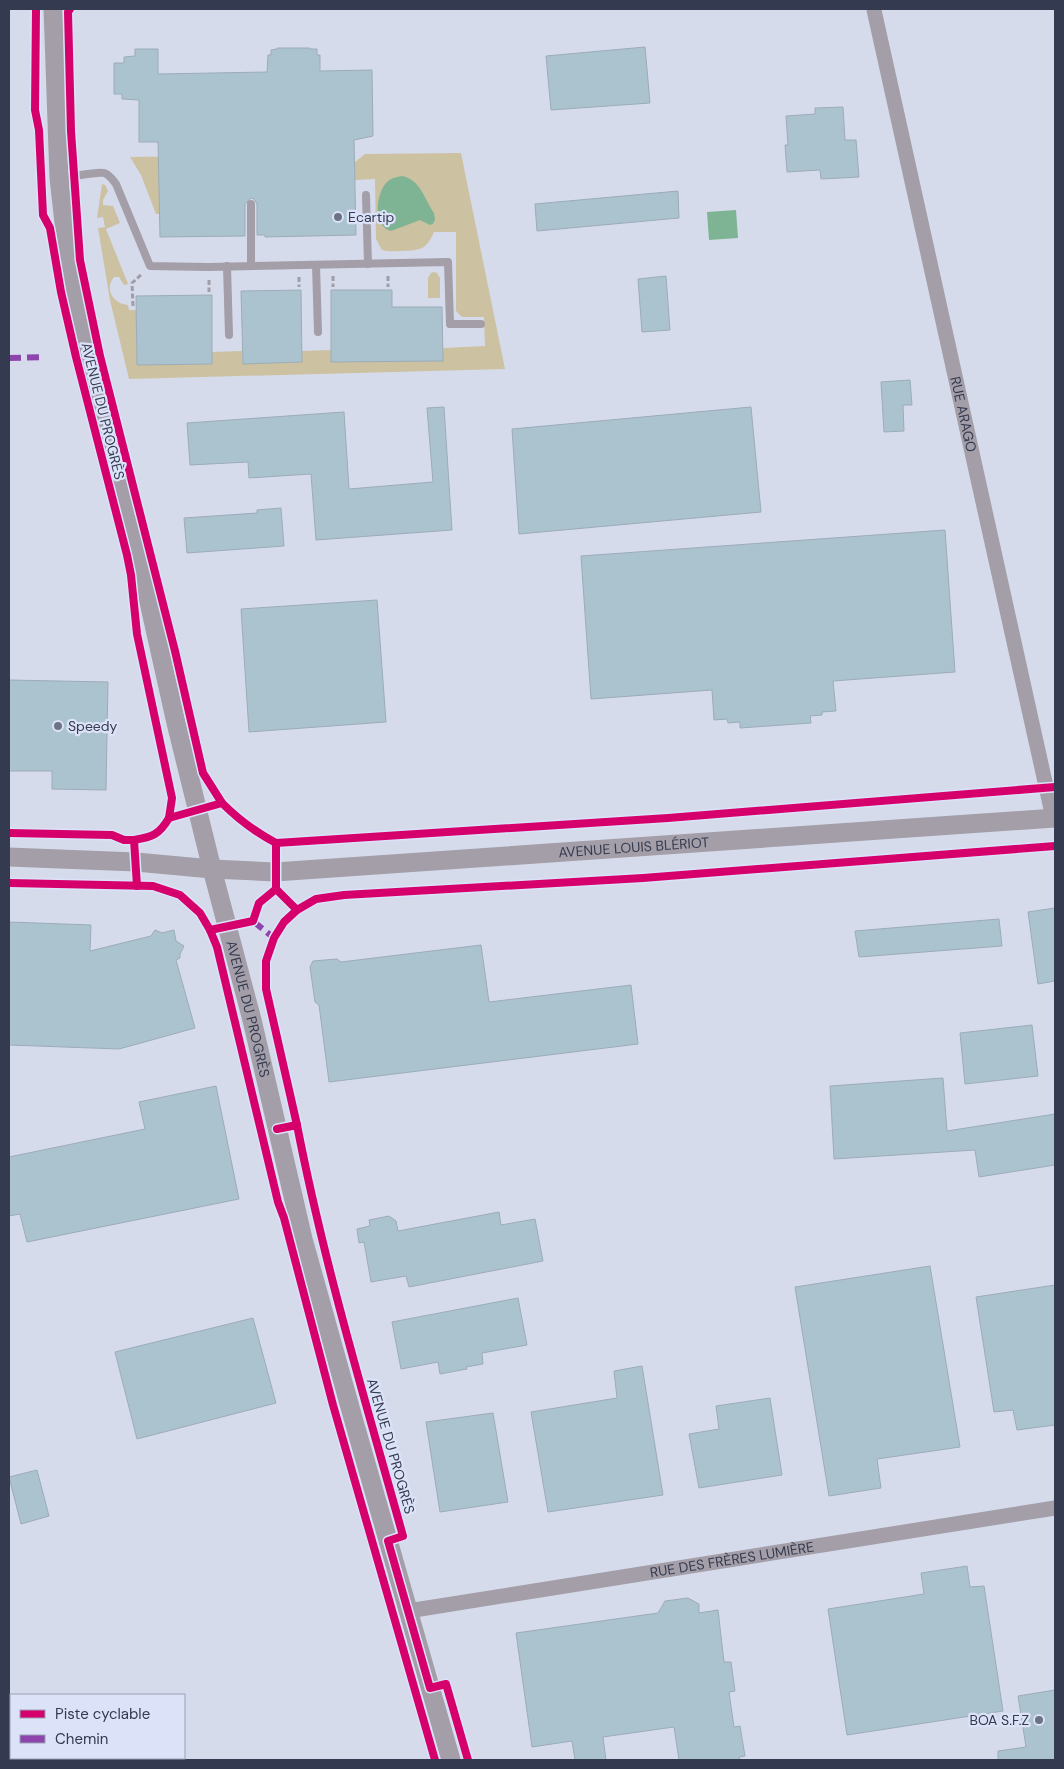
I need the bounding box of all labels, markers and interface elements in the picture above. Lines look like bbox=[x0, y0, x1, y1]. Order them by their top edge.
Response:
place label: Ecartip bbox=[348, 208, 395, 226]
marker: Ecartip bbox=[332, 211, 344, 223]
street label: AVENUE DU PROGRÈS bbox=[77, 341, 129, 481]
street label: RUE ARAGO bbox=[946, 375, 981, 454]
place label: Speedy bbox=[68, 717, 118, 735]
marker: Speedy bbox=[52, 720, 64, 732]
street label: AVENUE LOUIS BLÉRIOT bbox=[558, 833, 710, 861]
street label: AVENUE DU PROGRÈS bbox=[222, 938, 274, 1079]
street label: AVENUE DU PROGRÈS bbox=[363, 1376, 419, 1516]
street label: RUE DES FRÈRES LUMIÈRE bbox=[649, 1537, 815, 1581]
legend bbox=[10, 1694, 185, 1759]
text: Piste cyclable bbox=[55, 1704, 150, 1724]
place label: BOA S.F.Z bbox=[970, 1711, 1029, 1729]
marker: BOA S.F.Z bbox=[1033, 1714, 1045, 1726]
text: Chemin bbox=[55, 1729, 108, 1749]

